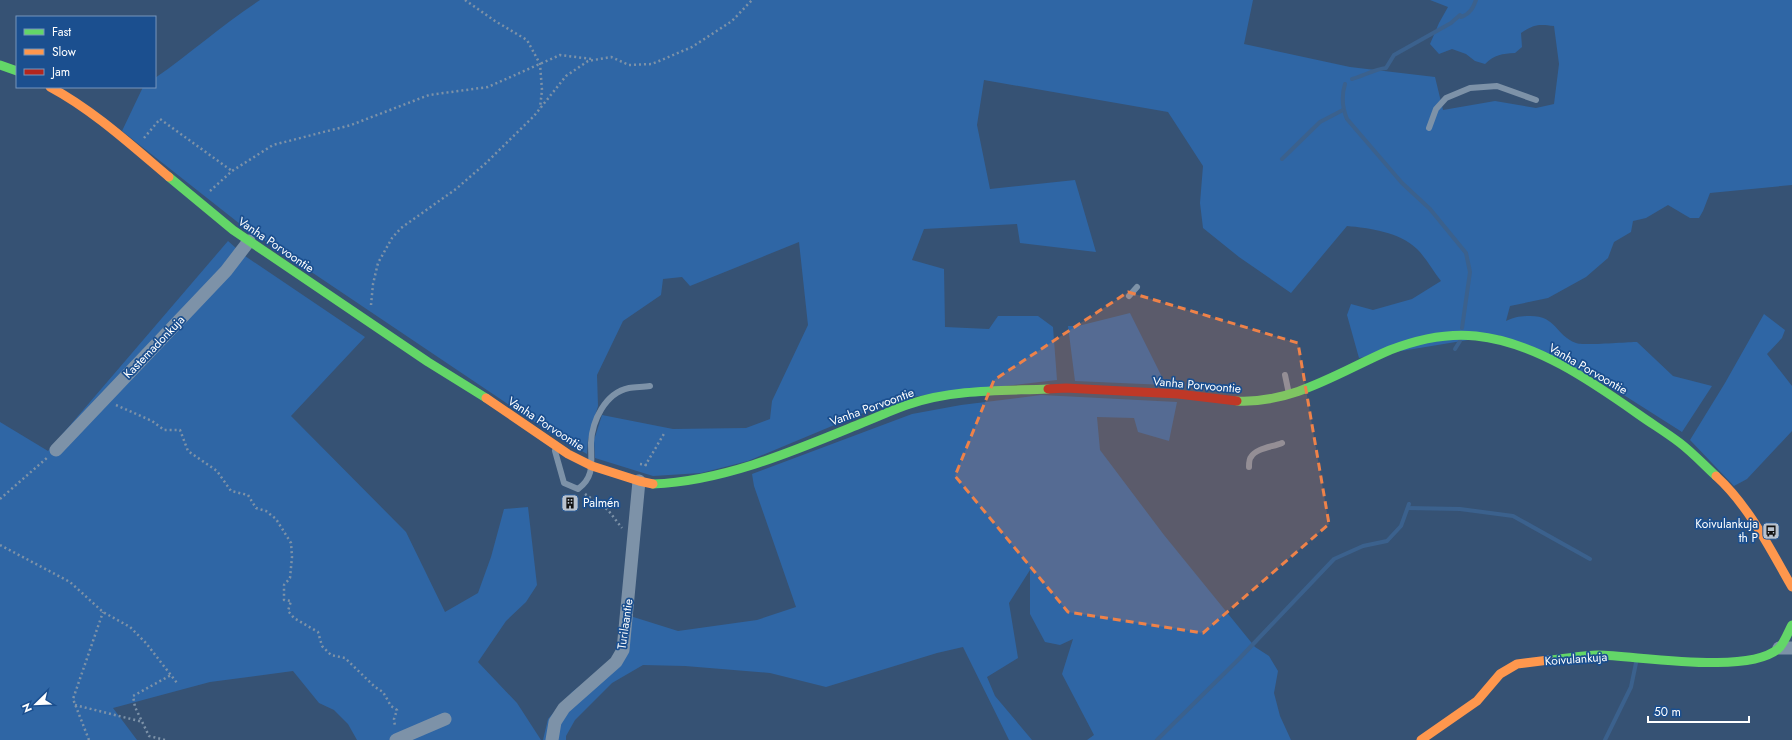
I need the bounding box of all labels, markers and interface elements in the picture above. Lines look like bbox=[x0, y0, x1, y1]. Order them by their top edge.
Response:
legend bbox=[16, 16, 156, 88]
text: Fast bbox=[52, 23, 71, 41]
text: Slow bbox=[52, 43, 77, 61]
text: Jam bbox=[50, 63, 70, 81]
street label: Vanha Porvoontie bbox=[234, 213, 318, 277]
street label: Kastemadonkuja bbox=[119, 311, 189, 383]
street label: Vanha Porvoontie bbox=[1545, 339, 1631, 399]
street label: Vanha Porvoontie bbox=[1152, 372, 1242, 398]
street label: Vanha Porvoontie bbox=[827, 383, 917, 431]
street label: Vanha Porvoontie bbox=[504, 392, 588, 456]
building icon: Palmén bbox=[560, 493, 580, 513]
place label: Palmén bbox=[583, 494, 620, 512]
place label: Koivulankuja th P bbox=[1695, 515, 1758, 547]
bus stop icon: Koivulankuja th P bbox=[1761, 521, 1781, 541]
street label: Turilaantie bbox=[613, 598, 637, 650]
street label: Koivulankuja bbox=[1544, 648, 1608, 670]
north arrow bbox=[16, 684, 56, 724]
scale bar bbox=[1648, 698, 1749, 724]
text: N bbox=[18, 701, 36, 715]
text: 50 m bbox=[1654, 703, 1681, 721]

